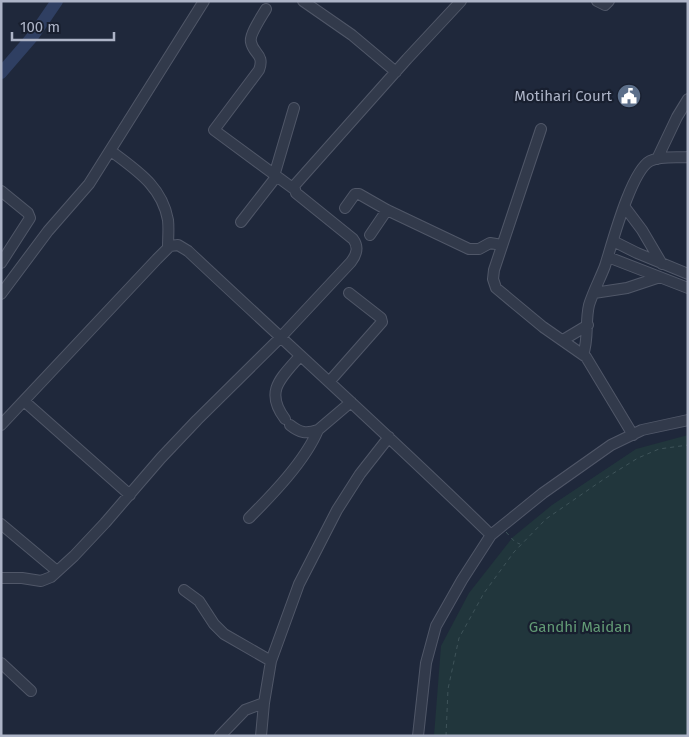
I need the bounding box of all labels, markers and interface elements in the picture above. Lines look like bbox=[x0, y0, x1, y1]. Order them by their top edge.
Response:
scale bar bbox=[12, 10, 115, 42]
text: 100 m bbox=[20, 18, 60, 36]
public building icon: Motihari Court bbox=[616, 83, 642, 109]
place label: Motihari Court bbox=[514, 87, 613, 105]
park label: Gandhi Maidan bbox=[529, 618, 631, 636]

